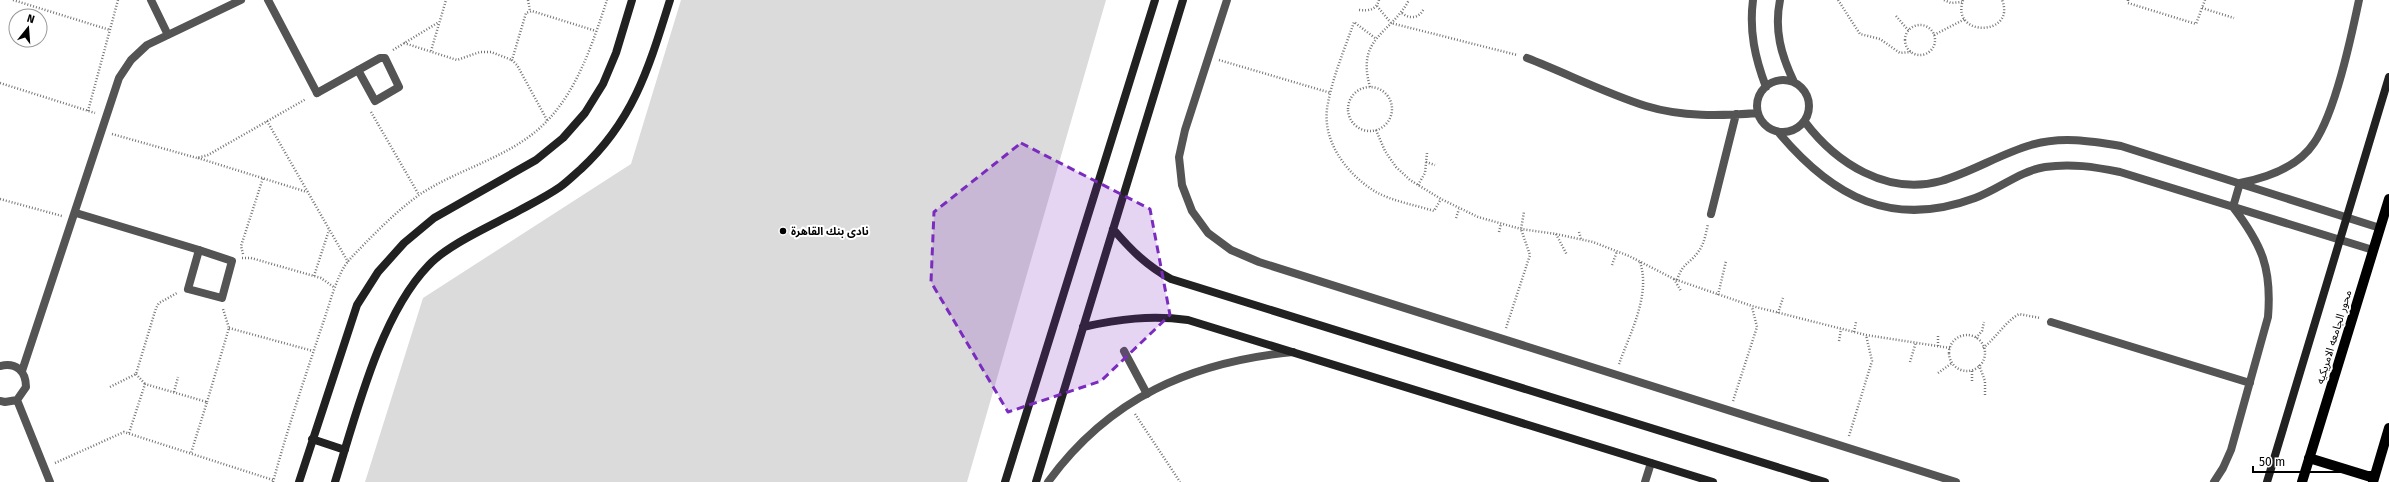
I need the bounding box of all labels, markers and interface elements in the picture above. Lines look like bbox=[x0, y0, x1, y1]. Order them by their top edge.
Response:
north arrow bbox=[8, 8, 48, 48]
text: N bbox=[25, 12, 36, 26]
place label: نادى بنك القاهرة bbox=[791, 225, 869, 238]
marker: نادى بنك القاهرة bbox=[778, 226, 788, 236]
street label: محور الجامعه الامريكيه bbox=[2314, 288, 2355, 386]
scale bar bbox=[2253, 448, 2377, 474]
text: 50 m bbox=[2259, 455, 2285, 469]

